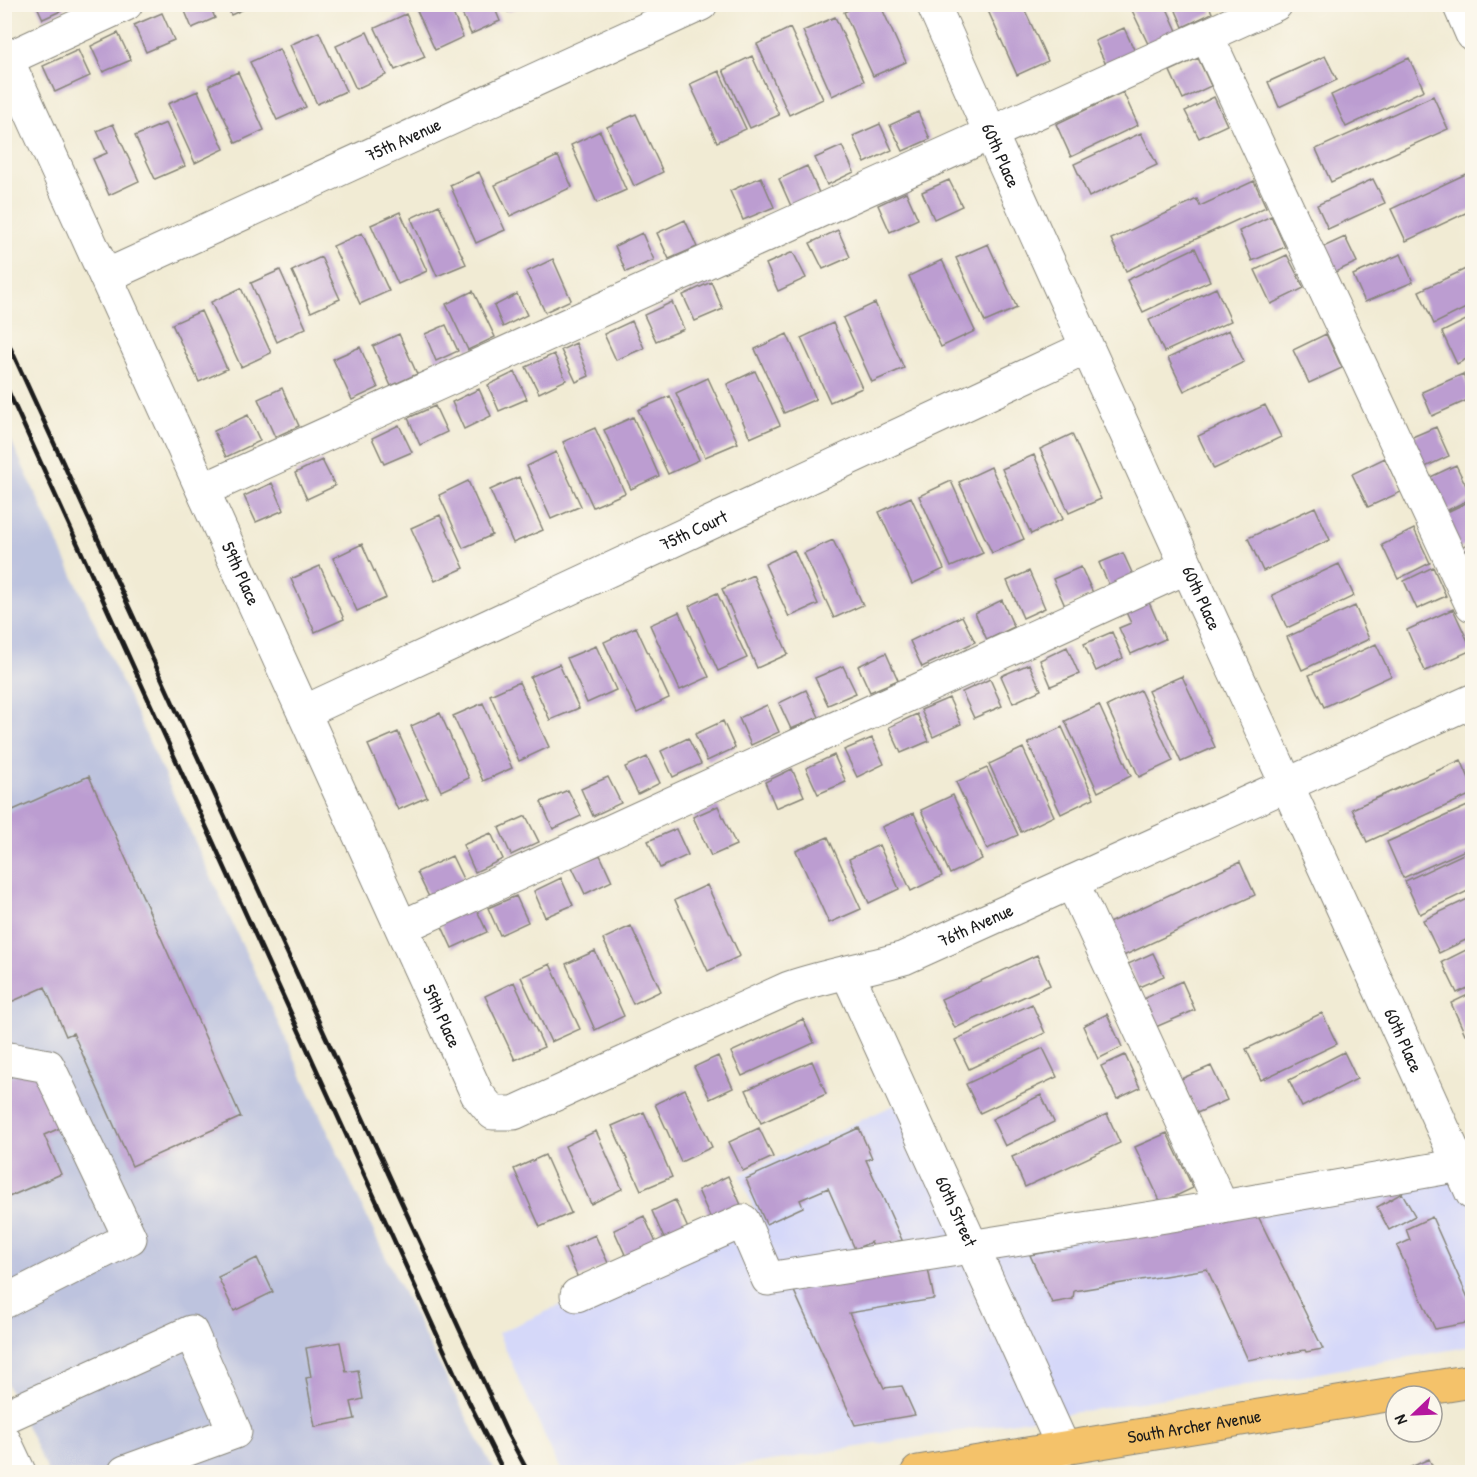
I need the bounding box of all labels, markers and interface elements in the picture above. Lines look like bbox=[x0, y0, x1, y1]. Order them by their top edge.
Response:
street label: 75th Avenue bbox=[362, 112, 445, 168]
street label: 60th Place bbox=[976, 119, 1026, 192]
street label: 75th Court bbox=[656, 503, 732, 557]
street label: 59th Place bbox=[216, 538, 266, 609]
street label: 60th Place bbox=[1176, 562, 1227, 634]
street label: 76th Avenue bbox=[934, 897, 1017, 953]
street label: 59th Place bbox=[417, 980, 467, 1052]
street label: 60th Place bbox=[1378, 1004, 1429, 1076]
street label: 60th Street bbox=[930, 1172, 984, 1251]
north arrow bbox=[1384, 1384, 1444, 1444]
street label: South Archer Avenue bbox=[1126, 1403, 1263, 1449]
text: N bbox=[1388, 1411, 1412, 1428]

